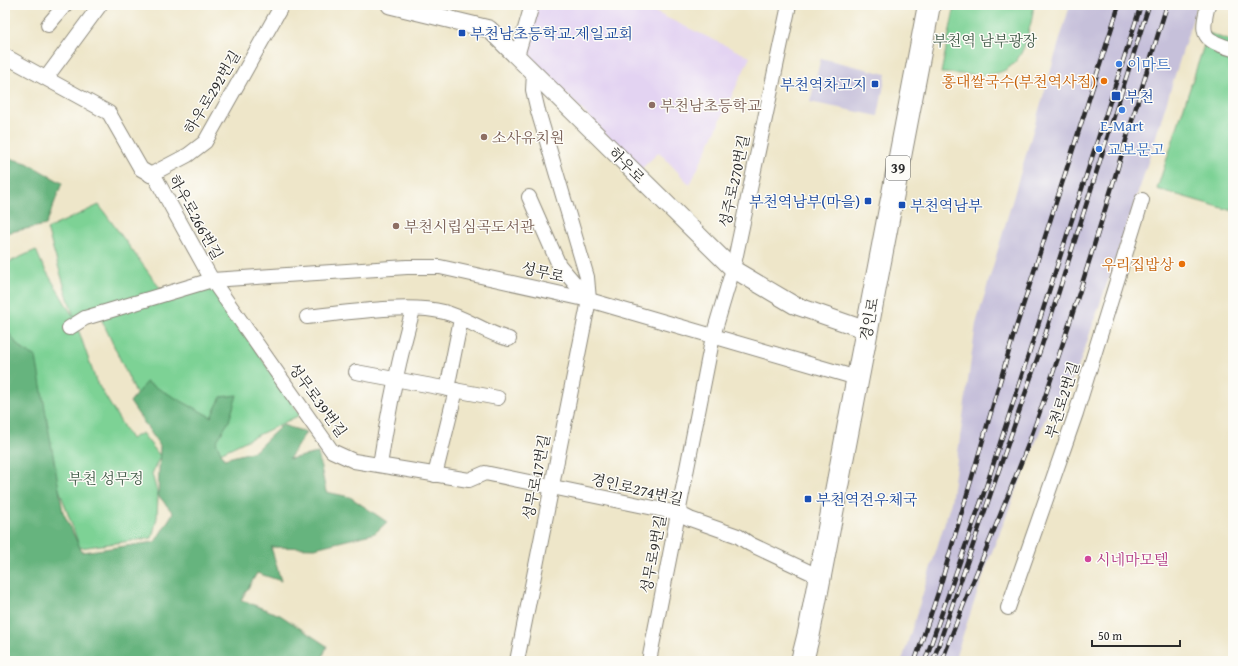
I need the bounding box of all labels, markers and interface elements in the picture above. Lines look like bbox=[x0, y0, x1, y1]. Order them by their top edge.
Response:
place label: 부천남초등학교.제일교회 bbox=[470, 23, 633, 44]
marker: 부천남초등학교.제일교회 bbox=[457, 28, 467, 38]
park label: 부천역 남부광장 bbox=[933, 30, 1038, 51]
street label: 하우로292번길 bbox=[179, 46, 245, 138]
place label: 이마트 bbox=[1127, 54, 1171, 75]
marker: 이마트 bbox=[1114, 59, 1124, 69]
place label: 홍대쌀국수(부천역사점) bbox=[941, 71, 1096, 92]
place label: 부천역차고지 bbox=[780, 74, 867, 95]
marker: 홍대쌀국수(부천역사점) bbox=[1099, 76, 1109, 86]
marker: 부천역차고지 bbox=[870, 79, 880, 89]
place label: 부천 bbox=[1125, 86, 1154, 107]
marker: 부천 bbox=[1110, 90, 1122, 102]
place label: 부천남초등학교 bbox=[660, 95, 762, 116]
marker: 부천남초등학교 bbox=[647, 100, 657, 110]
marker: E-Mart bbox=[1117, 105, 1127, 115]
place label: E-Mart bbox=[1100, 115, 1145, 136]
place label: 소사유치원 bbox=[492, 127, 564, 148]
marker: 소사유치원 bbox=[479, 132, 489, 142]
street label: 성주로270번길 bbox=[714, 133, 754, 229]
place label: 교보문고 bbox=[1107, 139, 1165, 160]
street label: 하우로 bbox=[604, 142, 650, 188]
marker: 교보문고 bbox=[1094, 144, 1104, 154]
road number: 39 bbox=[886, 156, 910, 180]
street label: 하우로266번길 bbox=[164, 171, 228, 263]
place label: 부천역남부(마을) bbox=[749, 191, 860, 212]
place label: 부천역남부 bbox=[910, 195, 983, 216]
marker: 부천역남부(마을) bbox=[863, 196, 873, 206]
marker: 부천역남부 bbox=[897, 200, 907, 210]
place label: 부천시립심곡도서관 bbox=[404, 216, 535, 237]
marker: 부천시립심곡도서관 bbox=[391, 221, 401, 231]
place label: 우리집밥상 bbox=[1102, 254, 1175, 275]
street label: 성무로 bbox=[519, 257, 567, 287]
marker: 우리집밥상 bbox=[1177, 259, 1187, 269]
street label: 경인로 bbox=[855, 295, 884, 342]
street label: 성무로39번길 bbox=[284, 359, 352, 441]
street label: 부천로2번길 bbox=[1040, 359, 1084, 441]
street label: 성무로17번길 bbox=[517, 432, 555, 522]
park label: 부천 성무정 bbox=[68, 468, 144, 489]
street label: 경인로274번길 bbox=[589, 468, 685, 510]
place label: 부천역전우체국 bbox=[816, 489, 918, 510]
marker: 부천역전우체국 bbox=[803, 494, 813, 504]
street label: 성무로9번길 bbox=[635, 513, 671, 595]
place label: 시네마모텔 bbox=[1096, 549, 1168, 570]
marker: 시네마모텔 bbox=[1083, 554, 1093, 564]
scale bar bbox=[1092, 622, 1180, 648]
text: 50 m bbox=[1098, 627, 1122, 644]

